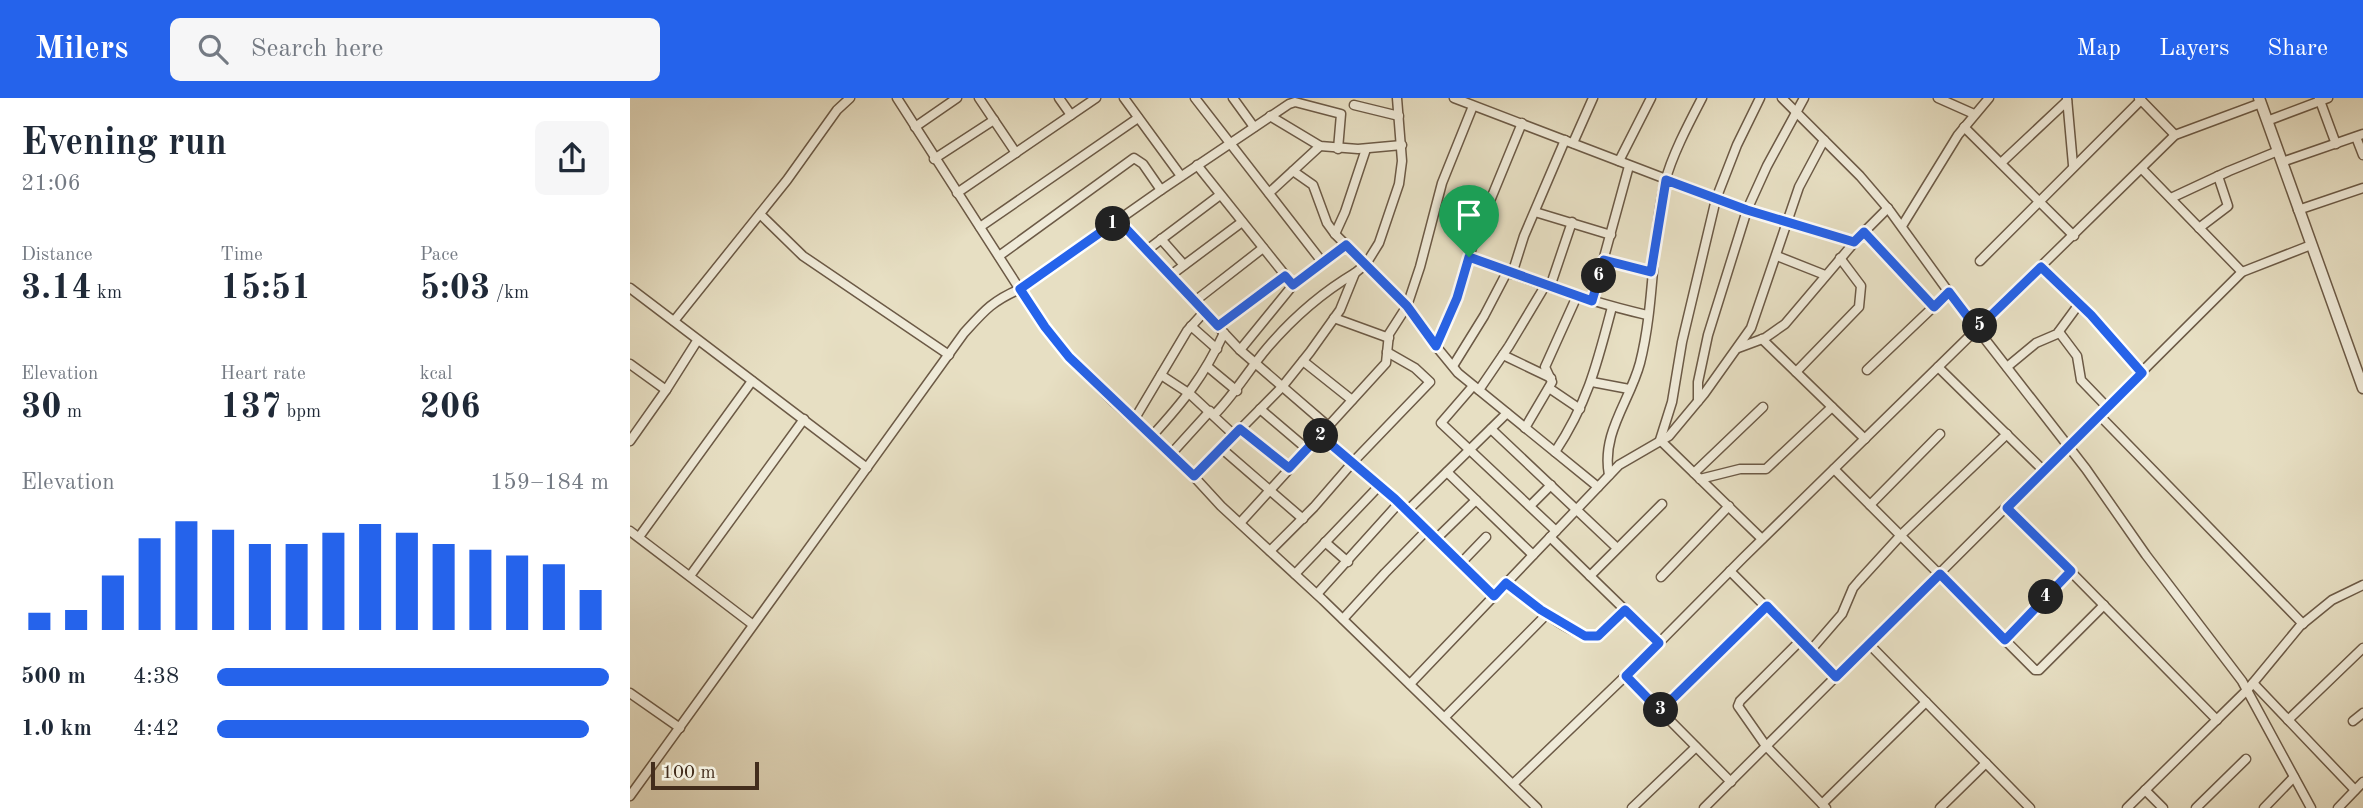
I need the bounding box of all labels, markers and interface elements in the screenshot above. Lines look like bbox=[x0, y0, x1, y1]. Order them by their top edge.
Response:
search box bbox=[170, 18, 660, 81]
icon: search bbox=[194, 30, 232, 68]
text: Milers bbox=[35, 33, 128, 66]
text: Search here bbox=[250, 36, 383, 62]
text: Map bbox=[2077, 37, 2121, 61]
text: Layers bbox=[2159, 37, 2229, 61]
text: Share bbox=[2267, 37, 2328, 61]
button: share bbox=[535, 121, 609, 195]
text: Evening run bbox=[21, 125, 227, 163]
text: 21:06 bbox=[21, 172, 81, 195]
pin bbox=[1439, 185, 1499, 257]
icon: arrive bbox=[1450, 196, 1488, 234]
pin: 1 bbox=[1096, 206, 1130, 242]
text: 1 bbox=[1107, 214, 1118, 233]
text: Distance bbox=[21, 246, 93, 265]
text: Time bbox=[220, 246, 263, 265]
text: Pace bbox=[420, 246, 458, 265]
pin: 6 bbox=[1581, 258, 1616, 294]
text: 6 bbox=[1593, 266, 1604, 285]
text: 3.14 bbox=[21, 271, 92, 306]
text: 15:51 bbox=[220, 271, 311, 306]
text: 5:03 bbox=[420, 271, 490, 306]
text: km bbox=[92, 284, 122, 303]
text: /km bbox=[490, 284, 529, 303]
pin: 5 bbox=[1962, 308, 1998, 344]
text: 5 bbox=[1974, 316, 1985, 335]
text: Elevation bbox=[21, 365, 98, 384]
text: Heart rate bbox=[220, 365, 306, 384]
text: kcal bbox=[420, 365, 452, 384]
text: 30 bbox=[21, 390, 62, 425]
text: 137 bbox=[220, 390, 281, 425]
text: 206 bbox=[420, 390, 481, 425]
text: m bbox=[62, 403, 82, 422]
text: bpm bbox=[281, 403, 321, 422]
pin: 2 bbox=[1304, 418, 1338, 454]
text: 2 bbox=[1315, 426, 1326, 445]
text: Elevation bbox=[21, 471, 115, 494]
text: 159–184 m bbox=[490, 471, 609, 494]
pin: 4 bbox=[2028, 580, 2064, 614]
text: 4 bbox=[2040, 587, 2051, 606]
text: 500 m bbox=[21, 665, 86, 688]
text: 4:38 bbox=[133, 665, 179, 688]
pin: 3 bbox=[1644, 692, 1678, 728]
text: 3 bbox=[1655, 700, 1666, 719]
text: 1.0 km bbox=[21, 717, 92, 740]
text: 4:42 bbox=[133, 717, 179, 740]
scale bar bbox=[651, 759, 760, 791]
text: 100 m bbox=[662, 764, 715, 783]

